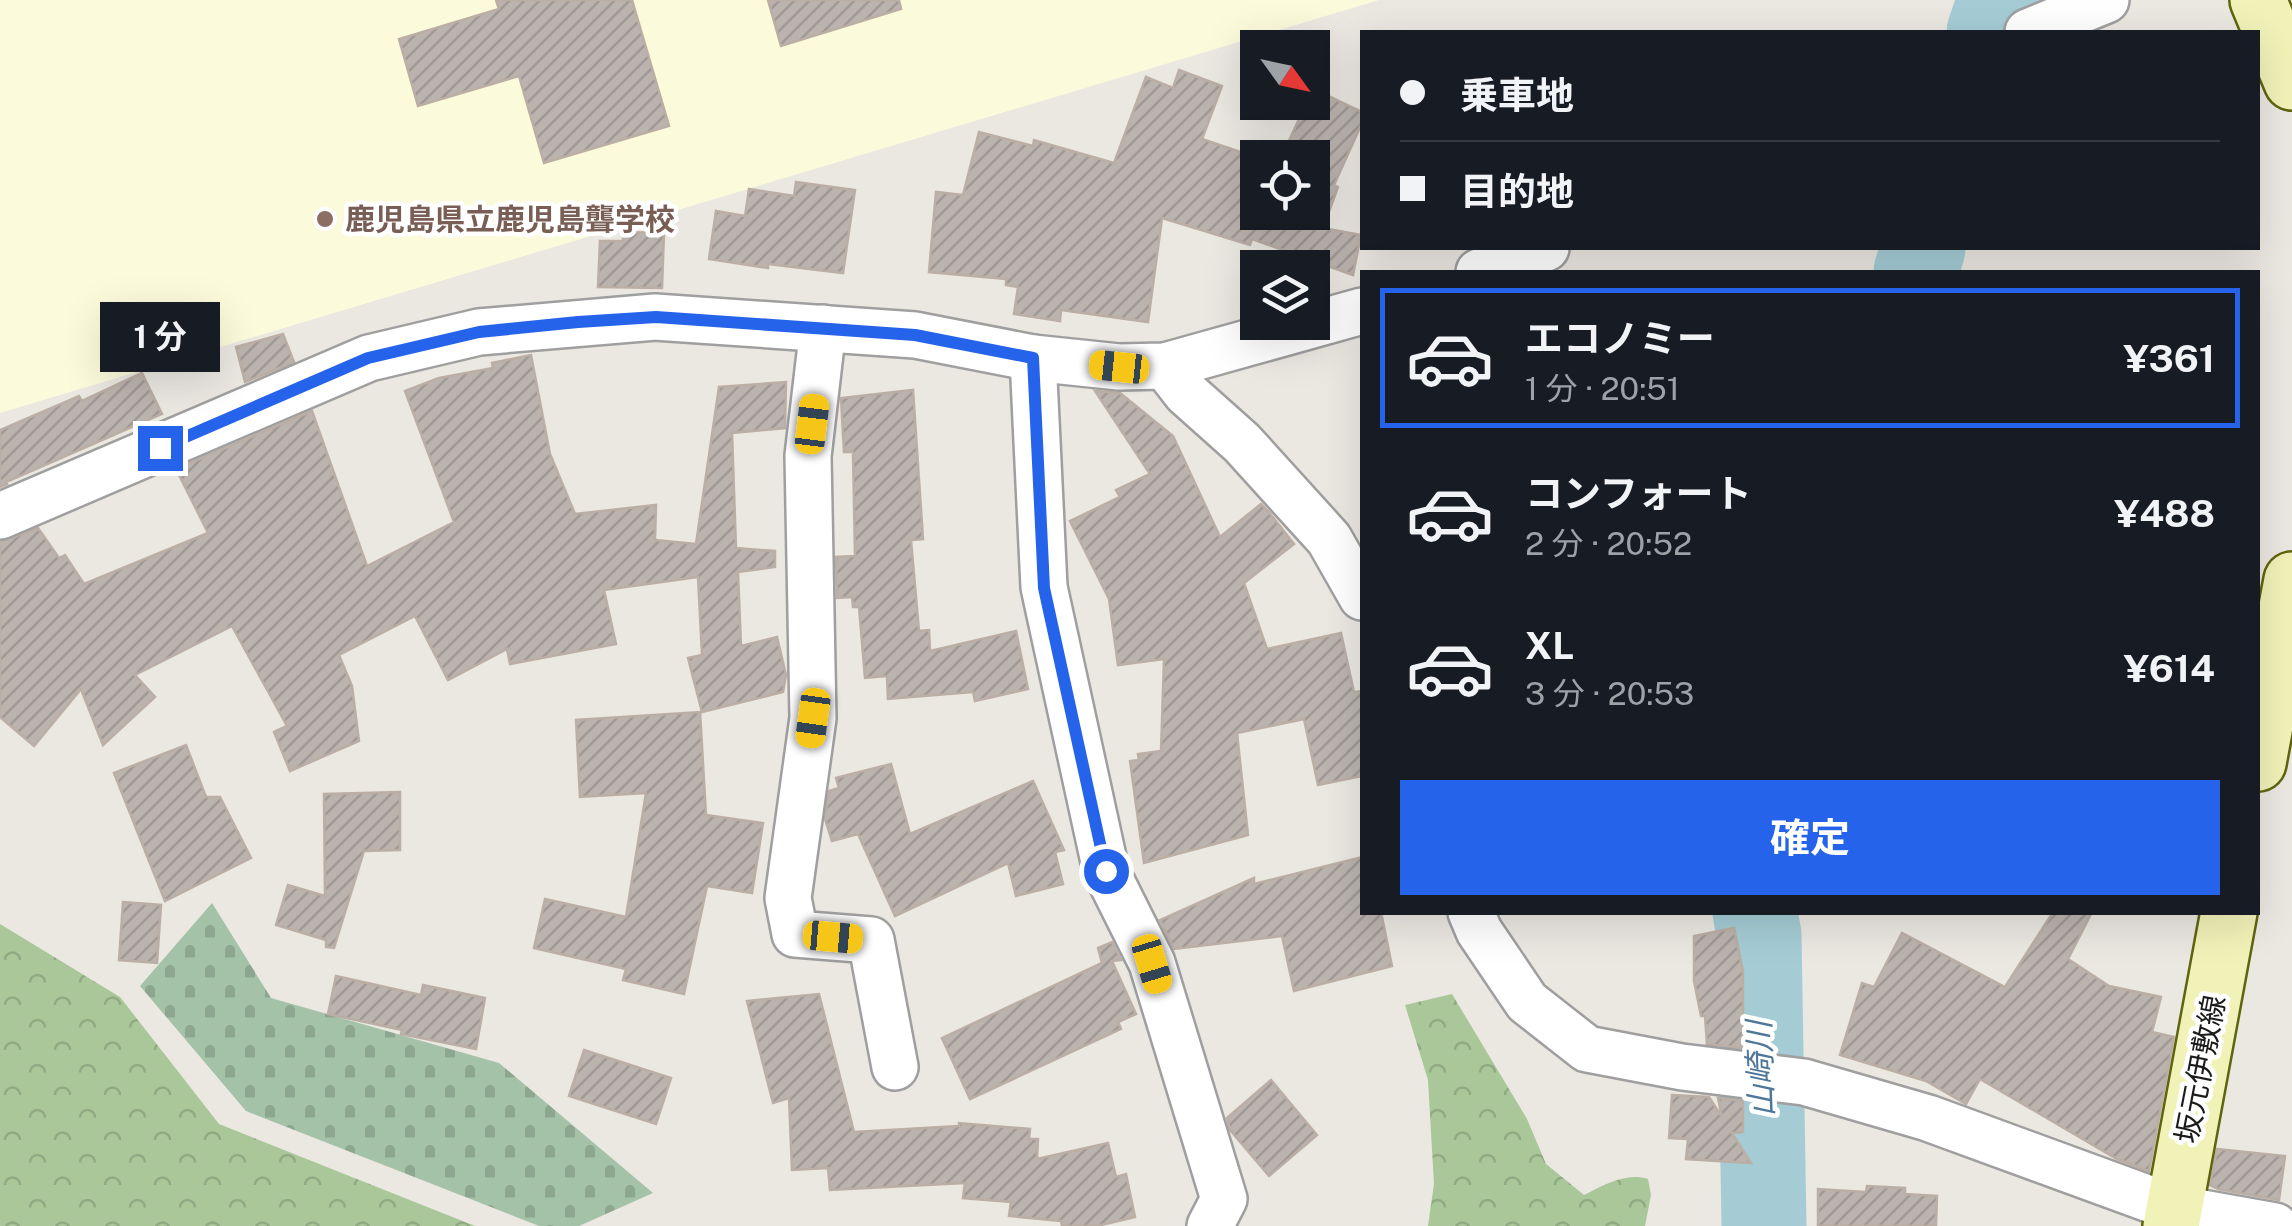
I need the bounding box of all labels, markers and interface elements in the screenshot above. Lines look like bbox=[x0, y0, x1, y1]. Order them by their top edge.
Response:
north arrow bbox=[1240, 30, 1330, 120]
map controls bbox=[1240, 30, 1330, 340]
text: 乗車地 bbox=[1460, 73, 1574, 118]
button: locate bbox=[1240, 140, 1330, 230]
text: 目的地 bbox=[1460, 169, 1574, 214]
place label: 鹿児島県立鹿児島聾学校 bbox=[345, 201, 675, 237]
marker: 鹿児島県立鹿児島聾学校 bbox=[314, 208, 336, 230]
button: layers bbox=[1240, 250, 1330, 340]
callout: 1 分 bbox=[100, 303, 220, 373]
icon: car bbox=[1405, 313, 1495, 403]
text: エコノミー bbox=[1525, 316, 1715, 361]
text: 1 分 bbox=[134, 318, 186, 355]
text: ¥361 bbox=[2123, 336, 2215, 381]
car bbox=[1088, 349, 1150, 385]
text: 1 分 · 20:51 bbox=[1525, 370, 1680, 407]
car bbox=[793, 392, 831, 456]
route end bbox=[138, 426, 183, 471]
icon: car bbox=[1405, 468, 1495, 558]
text: コンフォート bbox=[1525, 471, 1752, 516]
text: ¥488 bbox=[2114, 491, 2215, 536]
text: 2 分 · 20:52 bbox=[1525, 525, 1692, 562]
icon: car bbox=[1405, 623, 1495, 713]
text: XL bbox=[1525, 623, 1574, 668]
text: ¥614 bbox=[2124, 646, 2215, 691]
text: 3 分 · 20:53 bbox=[1525, 675, 1694, 712]
car bbox=[794, 686, 832, 750]
button: 確定 bbox=[1400, 780, 2220, 895]
route start bbox=[1084, 849, 1129, 894]
car bbox=[802, 919, 864, 955]
car bbox=[1129, 931, 1175, 997]
street label: 坂元伊敷線 bbox=[2168, 992, 2232, 1146]
water label: 山崎川 bbox=[1740, 1017, 1780, 1118]

